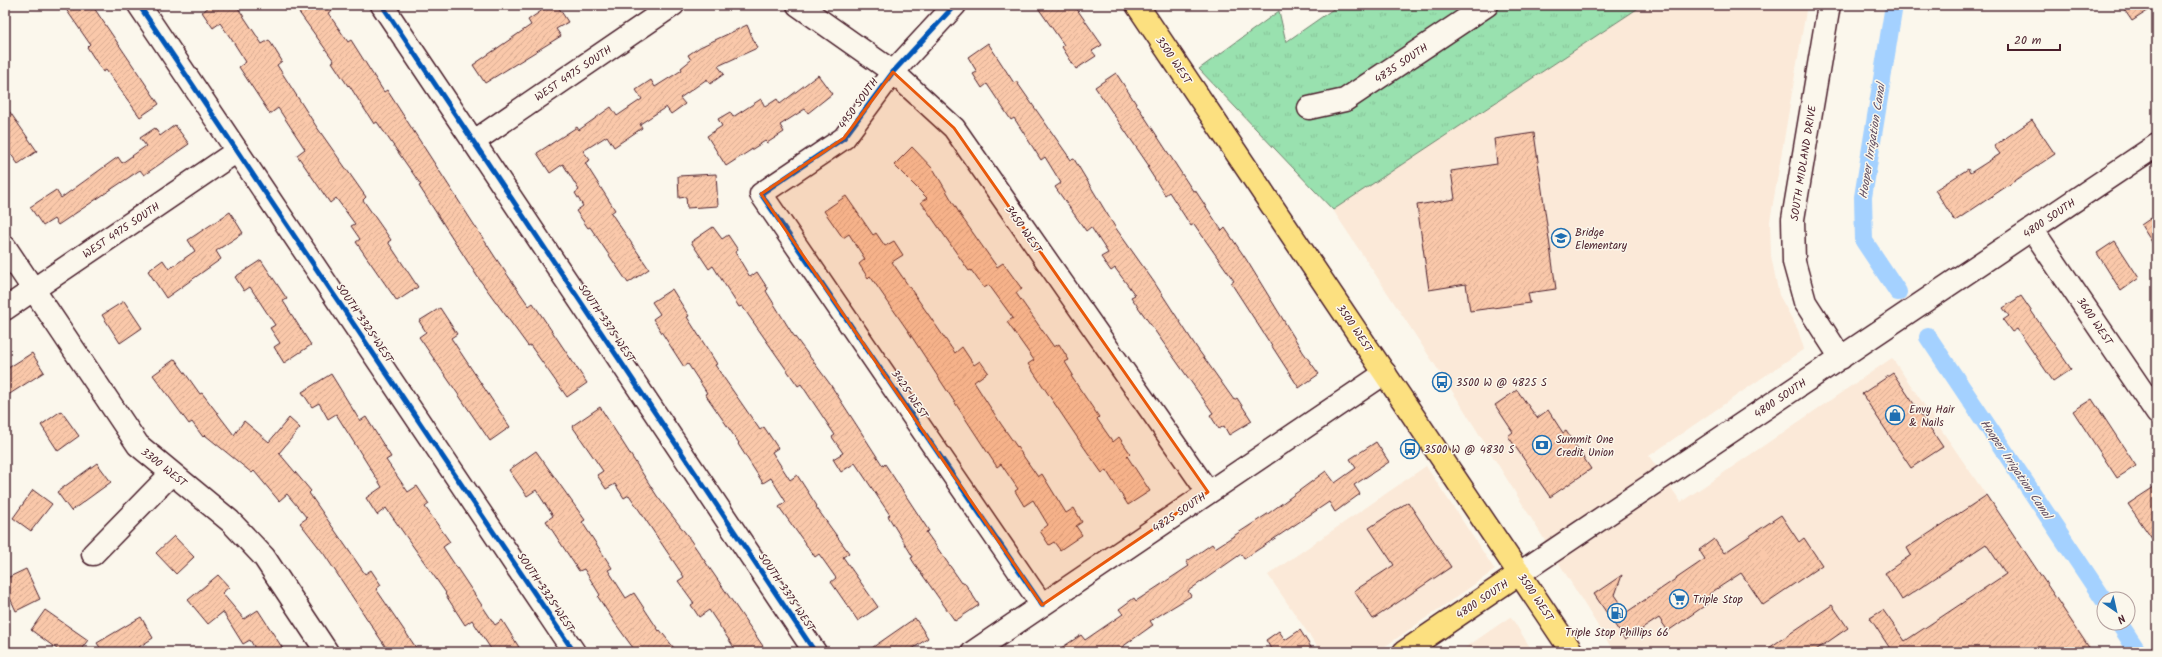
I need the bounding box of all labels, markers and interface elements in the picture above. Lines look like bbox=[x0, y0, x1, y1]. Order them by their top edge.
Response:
scale bar bbox=[2008, 26, 2060, 52]
text: 20 m bbox=[2014, 31, 2042, 50]
street label: 3500 WEST bbox=[1151, 33, 1196, 89]
street label: 4835 SOUTH bbox=[1371, 39, 1432, 89]
street label: WEST 4975 SOUTH bbox=[531, 41, 616, 107]
street label: 4950 SOUTH bbox=[834, 74, 884, 133]
water label: Hooper Irrigation Canal bbox=[1854, 80, 1891, 200]
street label: SOUTH MIDLAND DRIVE bbox=[1786, 103, 1822, 222]
street label: 4800 SOUTH bbox=[2019, 194, 2080, 243]
street label: WEST 4975 SOUTH bbox=[79, 198, 164, 264]
street label: 3450 WEST bbox=[1000, 202, 1047, 258]
place label: Bridge Elementary bbox=[1575, 224, 1628, 255]
school or university icon: Bridge Elementary bbox=[1550, 227, 1572, 249]
street label: SOUTH 3325 WEST bbox=[331, 280, 398, 368]
street label: SOUTH 3375 WEST bbox=[573, 281, 640, 367]
street label: 3600 WEST bbox=[2071, 294, 2118, 350]
street label: 3500 WEST bbox=[1332, 301, 1377, 357]
street label: 3425 WEST bbox=[886, 366, 933, 424]
bus stop icon: 3500 W @ 4825 S bbox=[1431, 371, 1453, 393]
place label: 3500 W @ 4825 S bbox=[1456, 374, 1547, 392]
street label: 4800 SOUTH bbox=[1750, 374, 1811, 423]
place label: Envy Hair & Nails bbox=[1909, 401, 1956, 432]
shop icon: Envy Hair & Nails bbox=[1884, 404, 1906, 426]
water label: Hooper Irrigation Canal bbox=[1975, 416, 2057, 525]
place label: Summit One Credit Union bbox=[1556, 431, 1614, 462]
bank icon: Summit One Credit Union bbox=[1531, 434, 1553, 456]
bus stop icon: 3500 W @ 4830 S bbox=[1399, 438, 1421, 460]
place label: 3500 W @ 4830 S bbox=[1424, 441, 1515, 459]
street label: 3300 WEST bbox=[136, 444, 191, 493]
street label: 4825 SOUTH bbox=[1149, 488, 1210, 538]
street label: SOUTH 3325 WEST bbox=[512, 549, 579, 637]
street label: SOUTH 3375 WEST bbox=[753, 550, 820, 636]
street label: 3500 WEST bbox=[1513, 570, 1558, 626]
street label: 4800 SOUTH bbox=[1452, 575, 1513, 624]
supermarket icon: Triple Stop bbox=[1668, 588, 1690, 610]
place label: Triple Stop bbox=[1693, 591, 1744, 609]
north arrow bbox=[2096, 591, 2136, 631]
fuel station icon: Triple Stop Phillips 66 bbox=[1606, 602, 1628, 624]
text: N bbox=[2113, 609, 2129, 628]
place label: Triple Stop Phillips 66 bbox=[1565, 624, 1669, 642]

